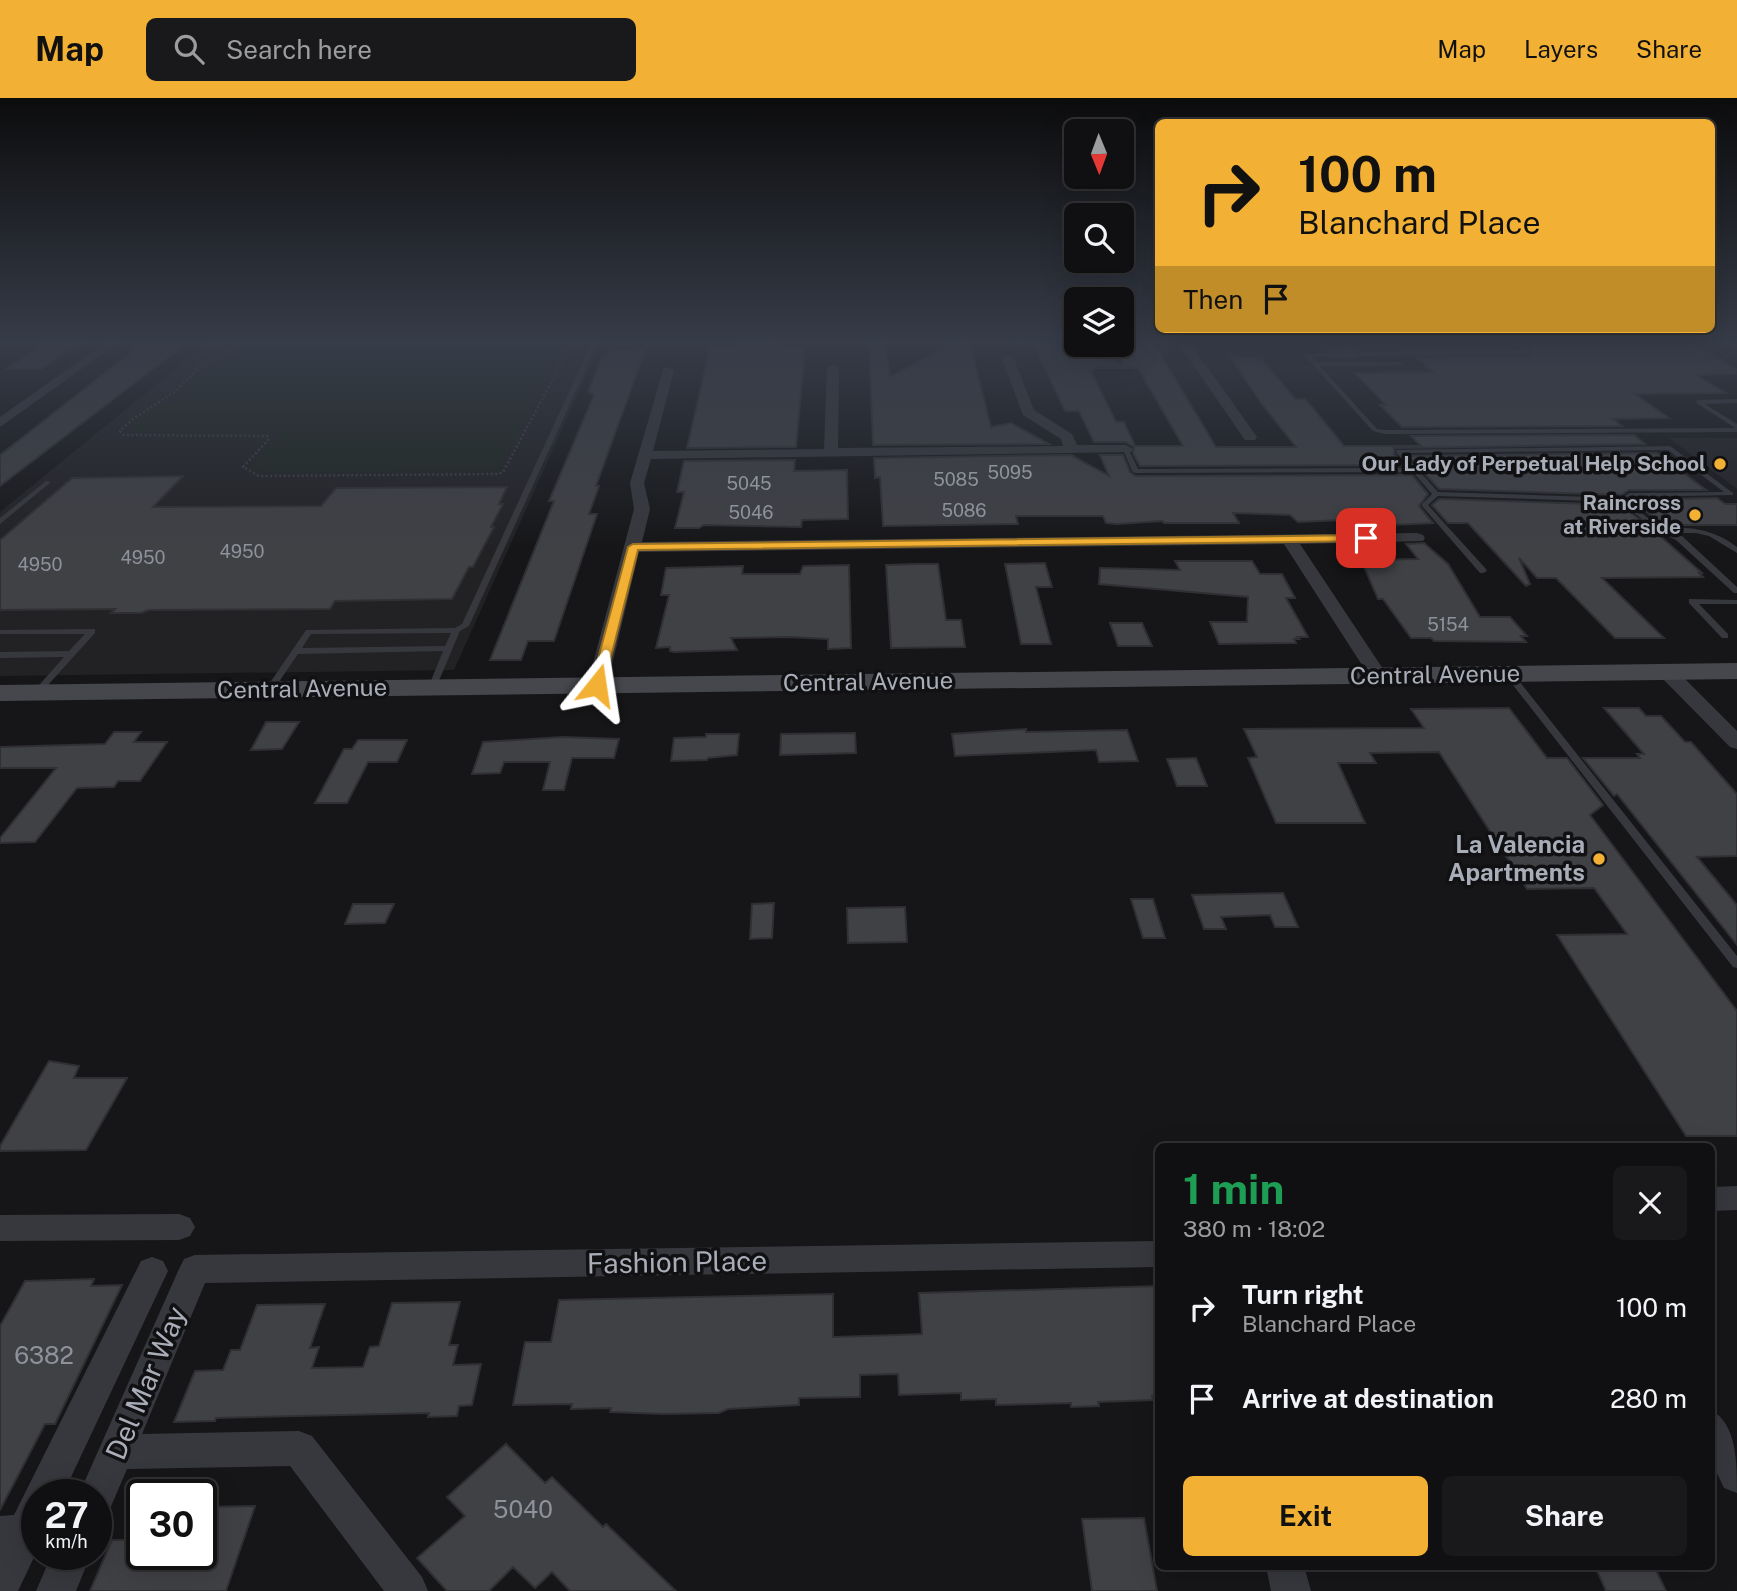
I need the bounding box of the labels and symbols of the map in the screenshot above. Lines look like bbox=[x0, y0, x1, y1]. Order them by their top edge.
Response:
north arrow bbox=[1064, 119, 1134, 189]
place label: Our Lady of Perpetual Help School bbox=[1361, 451, 1706, 476]
marker: Our Lady of Perpetual Help School bbox=[1712, 456, 1728, 472]
house number: 5095 bbox=[987, 462, 1033, 483]
house number: 5085 bbox=[933, 469, 979, 490]
house number: 5045 bbox=[726, 473, 772, 494]
place label: Raincross at Riverside bbox=[1563, 490, 1681, 539]
house number: 5086 bbox=[941, 500, 987, 521]
house number: 5046 bbox=[728, 502, 774, 523]
marker: Raincross at Riverside bbox=[1687, 507, 1703, 523]
pin bbox=[1336, 508, 1396, 568]
house number: 4950 bbox=[219, 541, 265, 562]
house number: 4950 bbox=[120, 547, 166, 568]
house number: 4950 bbox=[17, 554, 63, 575]
house number: 5154 bbox=[1427, 614, 1469, 635]
position arrow bbox=[560, 648, 634, 722]
street label: Central Avenue bbox=[1349, 659, 1520, 689]
street label: Central Avenue bbox=[782, 666, 953, 696]
street label: Central Avenue bbox=[216, 673, 387, 703]
place label: La Valencia Apartments bbox=[1448, 830, 1585, 886]
marker: La Valencia Apartments bbox=[1591, 851, 1607, 867]
street label: Fashion Place bbox=[587, 1243, 767, 1280]
street label: Del Mar Way bbox=[98, 1301, 193, 1464]
house number: 6382 bbox=[14, 1341, 74, 1369]
speed limit sign: 30 bbox=[126, 1479, 217, 1570]
house number: 5040 bbox=[493, 1495, 553, 1523]

